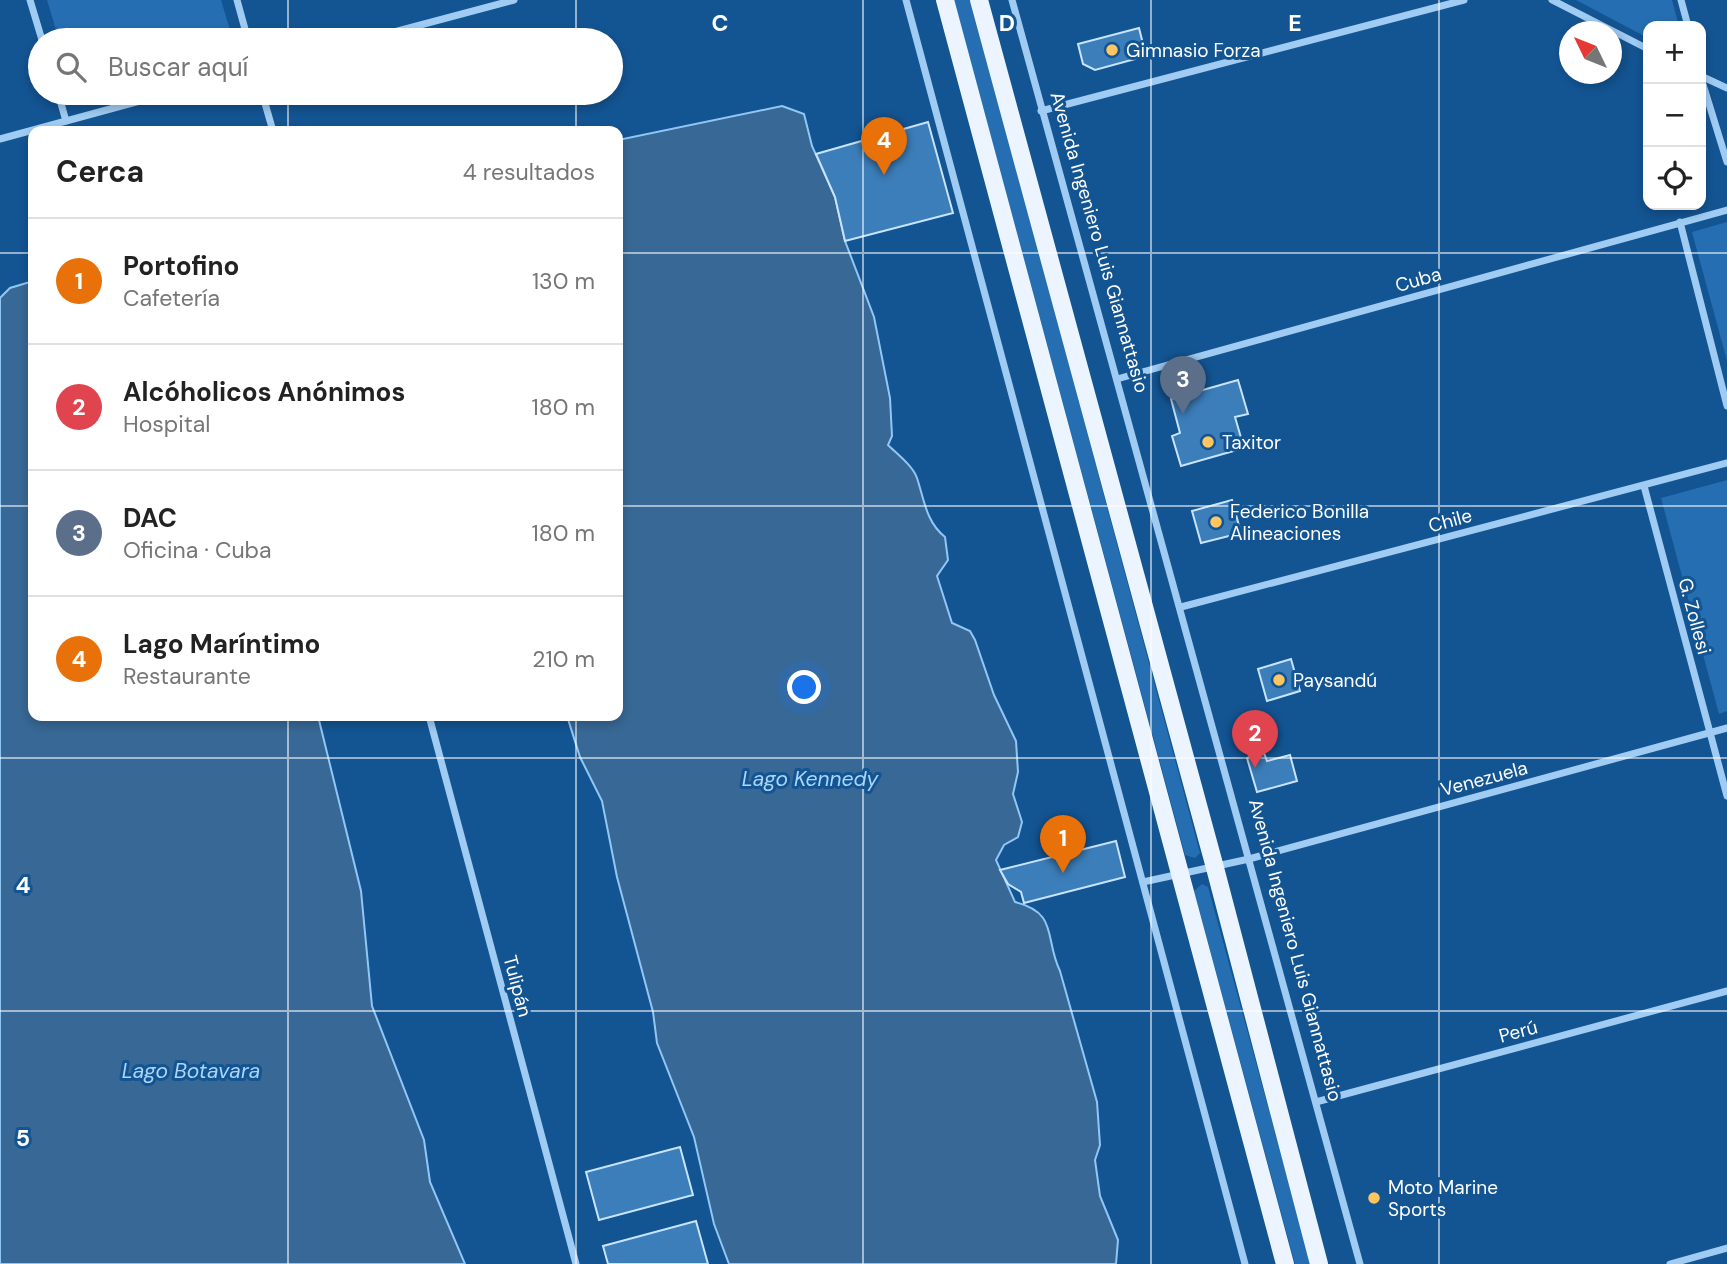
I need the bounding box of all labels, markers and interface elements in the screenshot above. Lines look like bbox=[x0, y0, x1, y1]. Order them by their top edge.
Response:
text: C bbox=[712, 8, 728, 38]
text: D bbox=[999, 8, 1015, 38]
text: E bbox=[1288, 8, 1302, 38]
north arrow bbox=[1559, 21, 1622, 84]
map controls bbox=[1643, 21, 1706, 210]
button: + bbox=[1643, 21, 1706, 84]
search box bbox=[28, 28, 623, 105]
place label: Gimnasio Forza bbox=[1126, 38, 1261, 63]
marker: Gimnasio Forza bbox=[1104, 42, 1120, 58]
icon: search bbox=[52, 48, 90, 86]
text: Buscar aquí bbox=[108, 50, 248, 84]
button: − bbox=[1643, 84, 1706, 147]
street label: Avenida Ingeniero Luis Giannattasio bbox=[1044, 89, 1155, 396]
pin: 4 bbox=[861, 117, 907, 175]
button: locate bbox=[1643, 147, 1706, 210]
text: Cerca bbox=[56, 152, 144, 191]
text: 4 resultados bbox=[463, 157, 595, 187]
text: Portofino bbox=[123, 249, 239, 283]
street label: Cuba bbox=[1392, 261, 1444, 298]
text: 1 bbox=[75, 266, 83, 296]
text: 130 m bbox=[532, 266, 595, 296]
text: Cafetería bbox=[123, 283, 220, 313]
pin: 3 bbox=[1160, 356, 1206, 414]
text: Alcóholicos Anónimos bbox=[123, 375, 405, 409]
text: 2 bbox=[72, 392, 86, 422]
text: 180 m bbox=[531, 392, 595, 422]
text: Hospital bbox=[123, 409, 210, 439]
place label: Taxitor bbox=[1222, 430, 1281, 455]
marker: Taxitor bbox=[1200, 434, 1216, 450]
place label: Federico Bonilla Alineaciones bbox=[1230, 499, 1369, 546]
text: DAC bbox=[123, 501, 177, 535]
street label: Chile bbox=[1426, 503, 1475, 538]
marker: Federico Bonilla Alineaciones bbox=[1208, 514, 1224, 530]
text: 3 bbox=[72, 518, 86, 548]
text: 180 m bbox=[531, 518, 595, 548]
text: Oficina · Cuba bbox=[123, 535, 272, 565]
street label: G. Zollesi bbox=[1672, 575, 1717, 657]
text: Lago Maríntimo bbox=[123, 627, 320, 661]
text: 4 bbox=[72, 644, 86, 674]
text: 210 m bbox=[532, 644, 595, 674]
text: Restaurante bbox=[123, 661, 251, 691]
place label: Paysandú bbox=[1293, 668, 1377, 693]
your location bbox=[787, 670, 821, 704]
marker: Paysandú bbox=[1271, 672, 1287, 688]
pin: 2 bbox=[1232, 710, 1278, 768]
street label: Venezuela bbox=[1438, 755, 1530, 802]
water label: Lago Kennedy bbox=[742, 765, 880, 793]
street label: Avenida Ingeniero Luis Giannattasio bbox=[1243, 796, 1348, 1104]
pin: 1 bbox=[1040, 815, 1086, 873]
text: 4 bbox=[16, 870, 31, 900]
street label: Tulipán bbox=[497, 953, 538, 1020]
street label: Perú bbox=[1496, 1014, 1540, 1049]
water label: Lago Botavara bbox=[122, 1057, 260, 1085]
text: 5 bbox=[16, 1123, 30, 1153]
place label: Moto Marine Sports bbox=[1388, 1175, 1498, 1222]
marker: Moto Marine Sports bbox=[1366, 1190, 1382, 1206]

